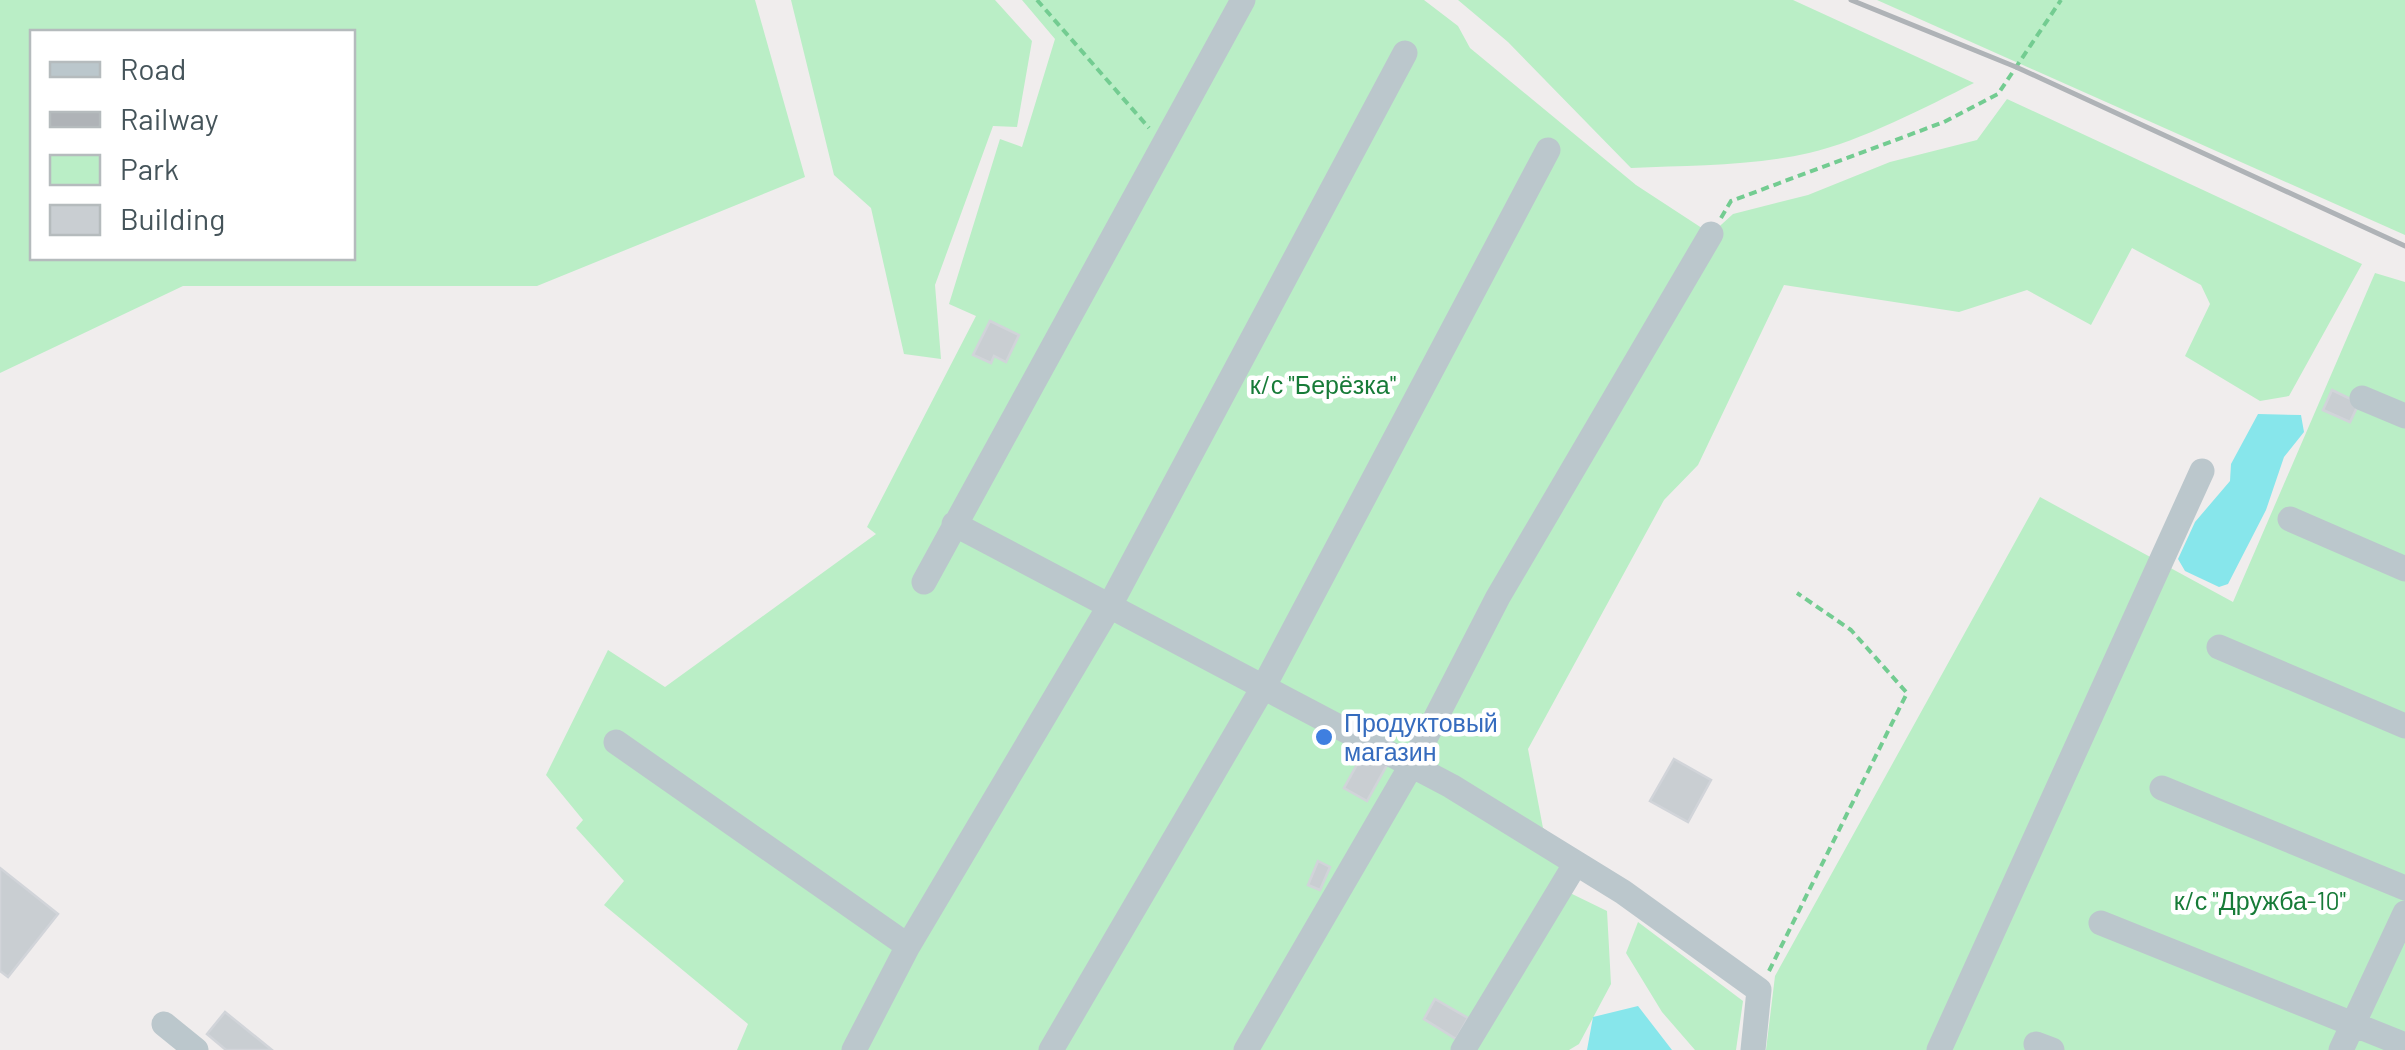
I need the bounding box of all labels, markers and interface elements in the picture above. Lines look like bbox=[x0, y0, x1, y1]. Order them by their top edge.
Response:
legend bbox=[30, 30, 355, 260]
text: Road bbox=[120, 50, 186, 86]
text: Railway bbox=[120, 100, 219, 136]
text: Park bbox=[120, 150, 179, 186]
text: Building bbox=[120, 200, 225, 236]
park label: к/с "Берёзка" bbox=[1250, 369, 1396, 399]
place label: Продуктовый магазин bbox=[1344, 707, 1498, 766]
marker: Продуктовый магазин bbox=[1313, 726, 1335, 748]
park label: к/с "Дружба-10" bbox=[2174, 885, 2346, 915]

